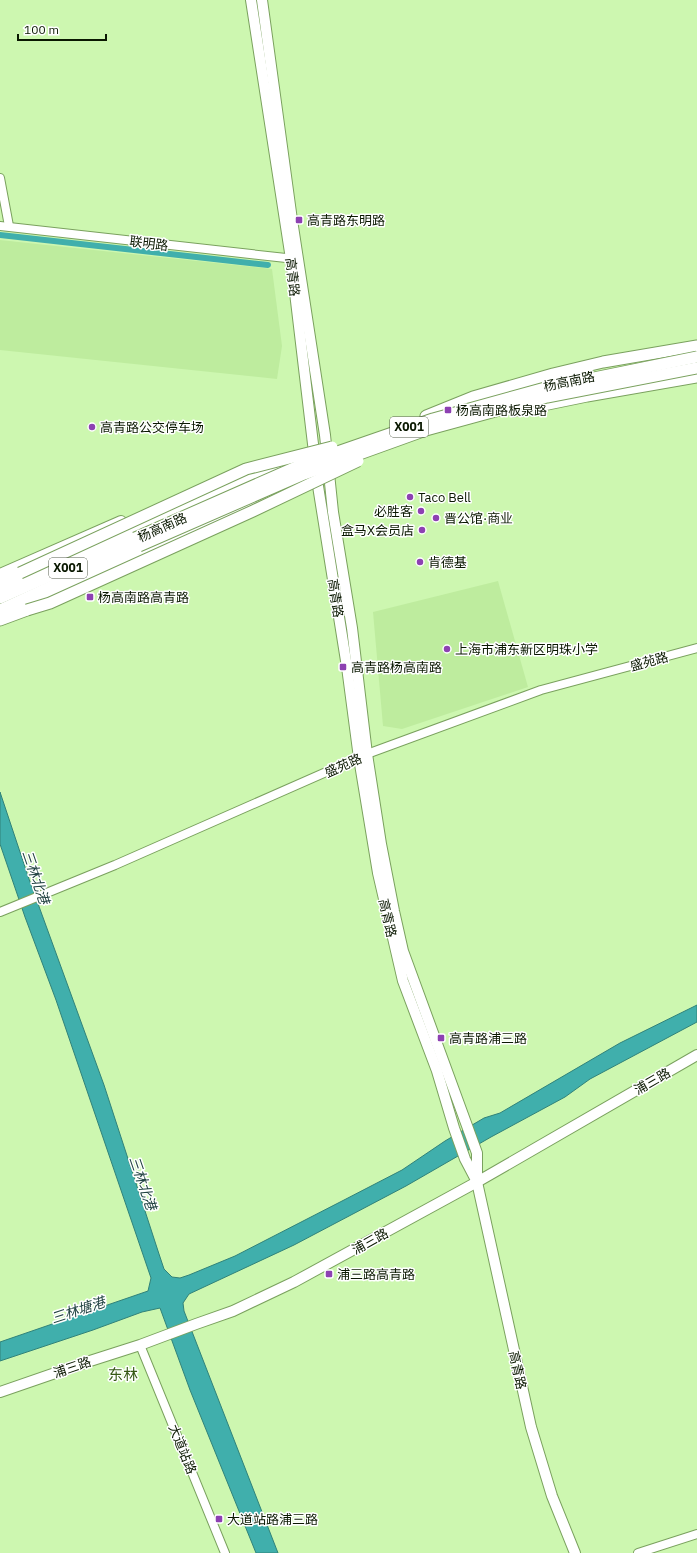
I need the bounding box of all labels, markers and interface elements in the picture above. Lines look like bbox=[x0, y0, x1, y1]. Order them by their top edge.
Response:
scale bar bbox=[18, 16, 106, 42]
text: 100 m bbox=[24, 22, 59, 37]
place label: 高青路东明路 bbox=[307, 212, 385, 229]
marker: 高青路东明路 bbox=[294, 215, 304, 225]
street label: 联明路 bbox=[129, 233, 169, 254]
street label: 高青路 bbox=[282, 257, 303, 297]
street label: 杨高南路 bbox=[542, 368, 596, 395]
place label: 杨高南路板泉路 bbox=[456, 402, 547, 419]
marker: 杨高南路板泉路 bbox=[443, 405, 453, 415]
road number: X001 bbox=[390, 417, 428, 437]
place label: 高青路公交停车场 bbox=[100, 419, 204, 436]
marker: 高青路公交停车场 bbox=[87, 422, 97, 432]
place label: Taco Bell bbox=[418, 489, 471, 506]
marker: Taco Bell bbox=[405, 492, 415, 502]
place label: 必胜客 bbox=[374, 503, 413, 520]
marker: 必胜客 bbox=[416, 506, 426, 516]
street label: 杨高南路 bbox=[135, 509, 189, 546]
place label: 晋公馆·商业 bbox=[444, 510, 513, 527]
marker: 晋公馆·商业 bbox=[431, 513, 441, 523]
place label: 盒马X会员店 bbox=[341, 522, 414, 539]
marker: 盒马X会员店 bbox=[417, 525, 427, 535]
place label: 肯德基 bbox=[428, 554, 467, 571]
marker: 肯德基 bbox=[415, 557, 425, 567]
road number: X001 bbox=[49, 558, 87, 578]
street label: 高青路 bbox=[324, 577, 347, 619]
place label: 杨高南路高青路 bbox=[98, 589, 189, 606]
marker: 杨高南路高青路 bbox=[85, 592, 95, 602]
place label: 上海市浦东新区明珠小学 bbox=[455, 641, 598, 658]
marker: 上海市浦东新区明珠小学 bbox=[442, 644, 452, 654]
street label: 盛苑路 bbox=[628, 648, 670, 675]
place label: 高青路杨高南路 bbox=[351, 659, 442, 676]
marker: 高青路杨高南路 bbox=[338, 662, 348, 672]
street label: 盛苑路 bbox=[322, 750, 364, 781]
water label: 三林北港 bbox=[18, 848, 54, 908]
street label: 高青路 bbox=[375, 897, 400, 939]
place label: 高青路浦三路 bbox=[449, 1030, 527, 1047]
marker: 高青路浦三路 bbox=[436, 1033, 446, 1043]
street label: 浦三路 bbox=[631, 1064, 673, 1099]
water label: 三林北港 bbox=[125, 1154, 161, 1214]
street label: 浦三路 bbox=[349, 1225, 391, 1258]
place label: 浦三路高青路 bbox=[337, 1266, 415, 1283]
marker: 浦三路高青路 bbox=[324, 1269, 334, 1279]
water label: 三林塘港 bbox=[49, 1292, 109, 1327]
street label: 高青路 bbox=[505, 1349, 530, 1391]
street label: 浦三路 bbox=[51, 1353, 93, 1382]
district label: 东林 bbox=[108, 1365, 138, 1384]
street label: 大道站路 bbox=[165, 1422, 200, 1476]
place label: 大道站路浦三路 bbox=[227, 1511, 318, 1528]
marker: 大道站路浦三路 bbox=[214, 1514, 224, 1524]

